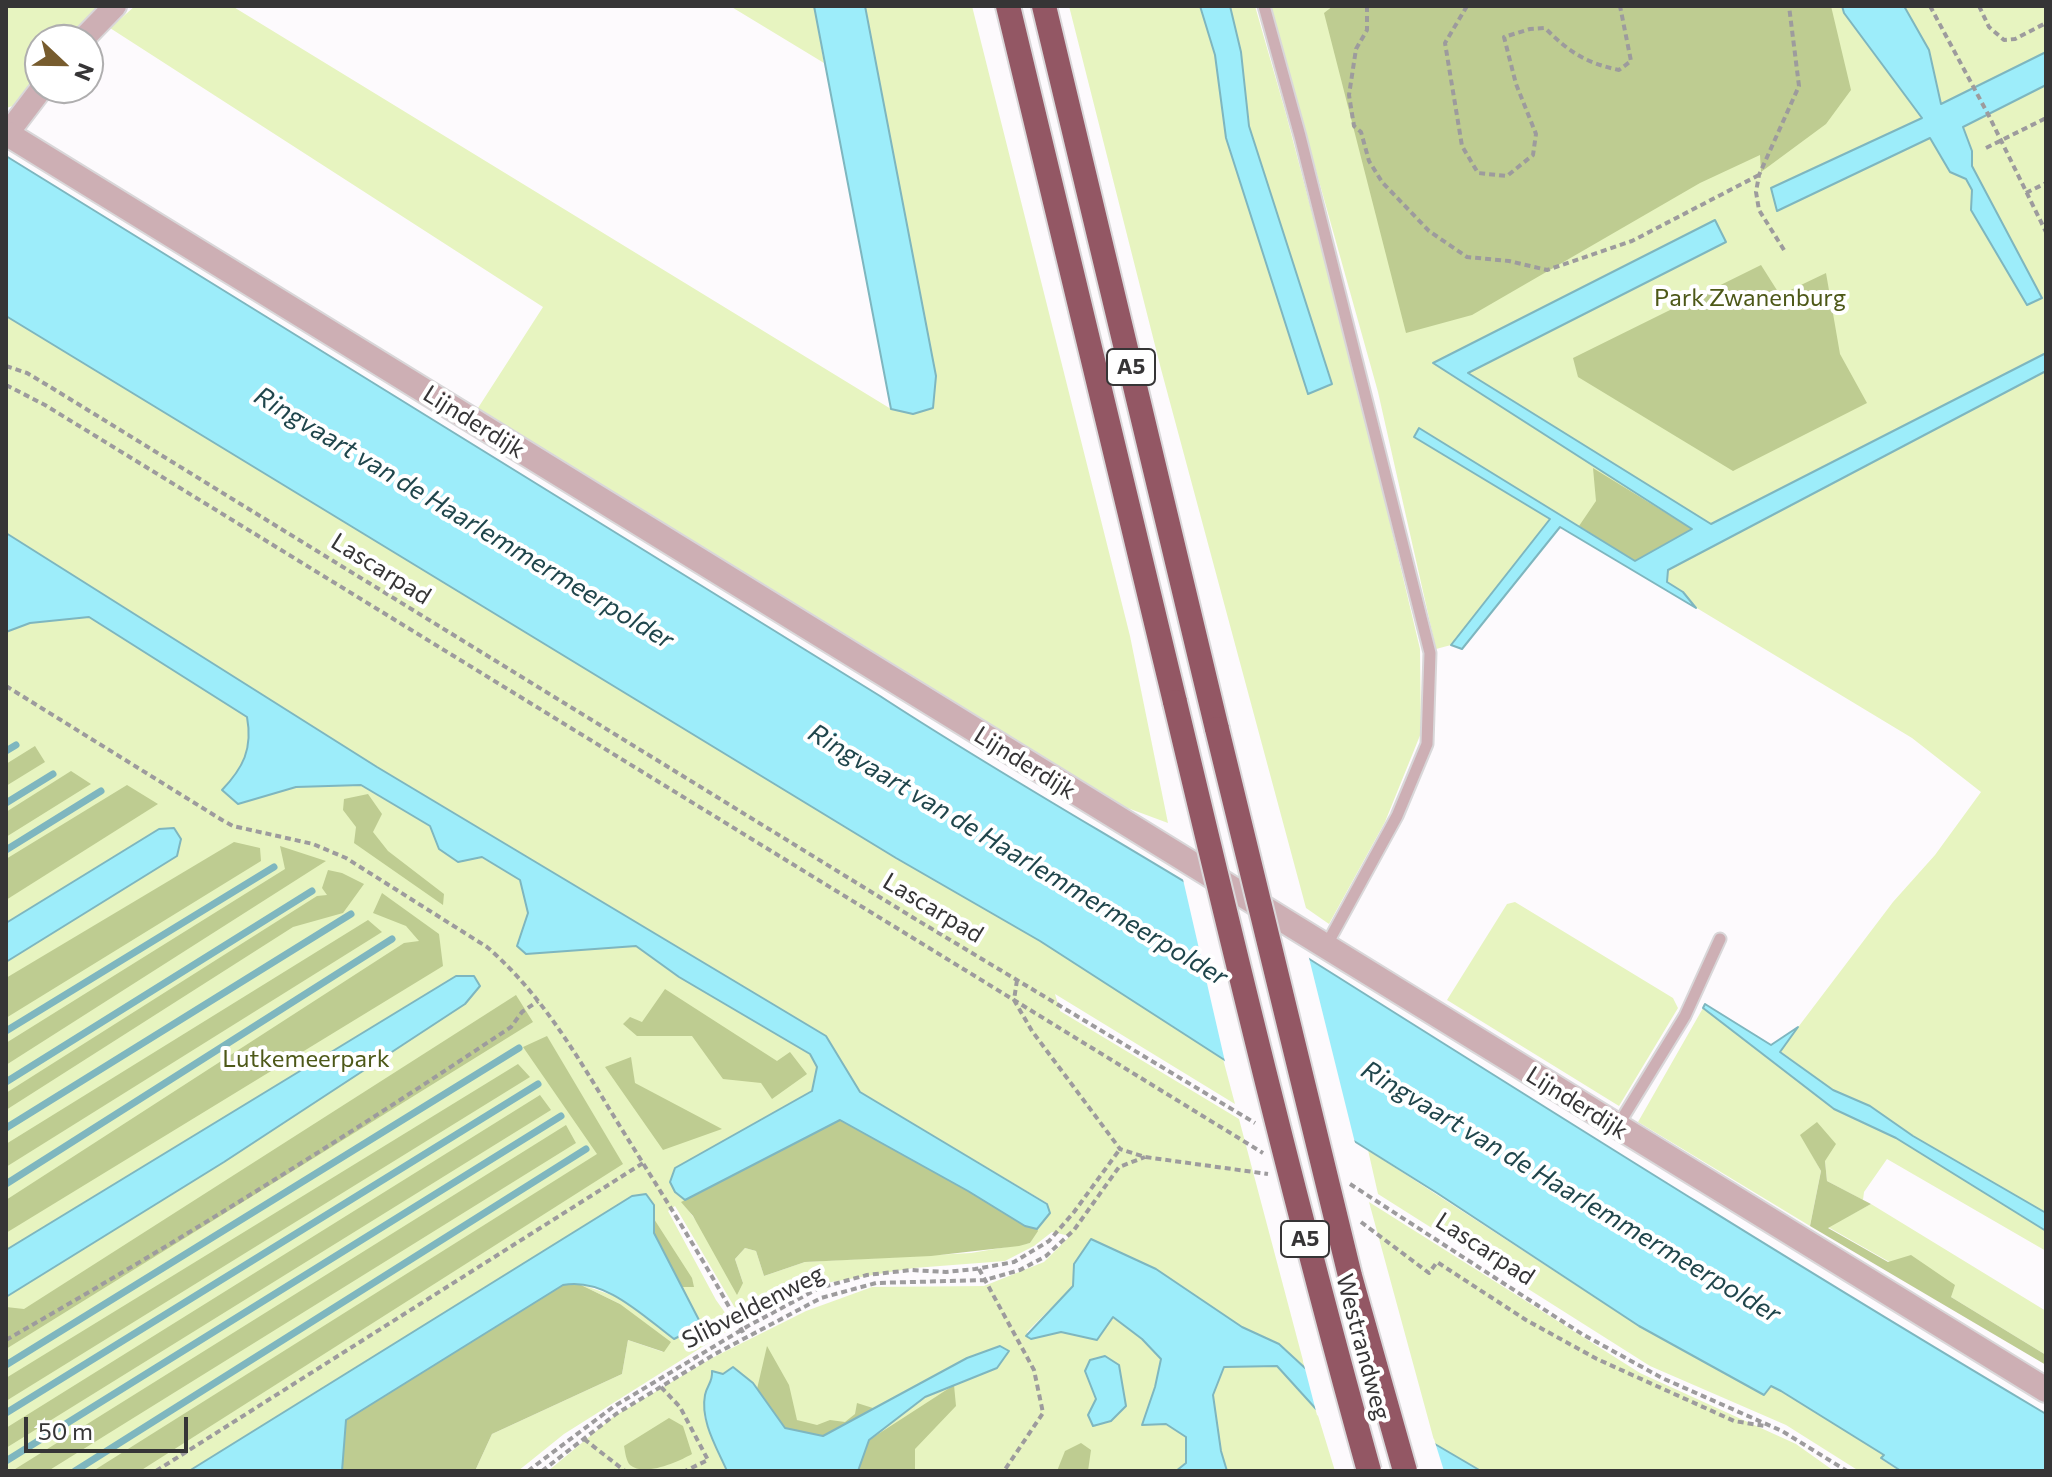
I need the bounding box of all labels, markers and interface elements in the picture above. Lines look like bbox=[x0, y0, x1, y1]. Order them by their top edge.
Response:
north arrow bbox=[24, 24, 104, 104]
text: N bbox=[69, 60, 100, 85]
park label: Park Zwanenburg bbox=[1654, 284, 1846, 312]
road number: A5 bbox=[1107, 349, 1155, 385]
street label: Lijnderdijk bbox=[418, 379, 530, 465]
water label: Ringvaart van de Haarlemmermeerpolder bbox=[249, 380, 679, 656]
street label: Lascarpad bbox=[326, 527, 436, 611]
water label: Ringvaart van de Haarlemmermeerpolder bbox=[803, 717, 1233, 993]
street label: Lijnderdijk bbox=[969, 720, 1081, 806]
street label: Lascarpad bbox=[878, 867, 988, 949]
park label: Lutkemeerpark bbox=[222, 1045, 390, 1073]
water label: Ringvaart van de Haarlemmermeerpolder bbox=[1356, 1054, 1786, 1330]
street label: Lijnderdijk bbox=[1521, 1060, 1633, 1146]
street label: Lascarpad bbox=[1430, 1206, 1540, 1292]
road number: A5 bbox=[1281, 1221, 1329, 1257]
street label: Slibveldenweg bbox=[677, 1259, 829, 1355]
street label: Westrandweg bbox=[1330, 1271, 1396, 1423]
scale bar bbox=[28, 1401, 192, 1451]
text: 50 m bbox=[38, 1416, 93, 1445]

